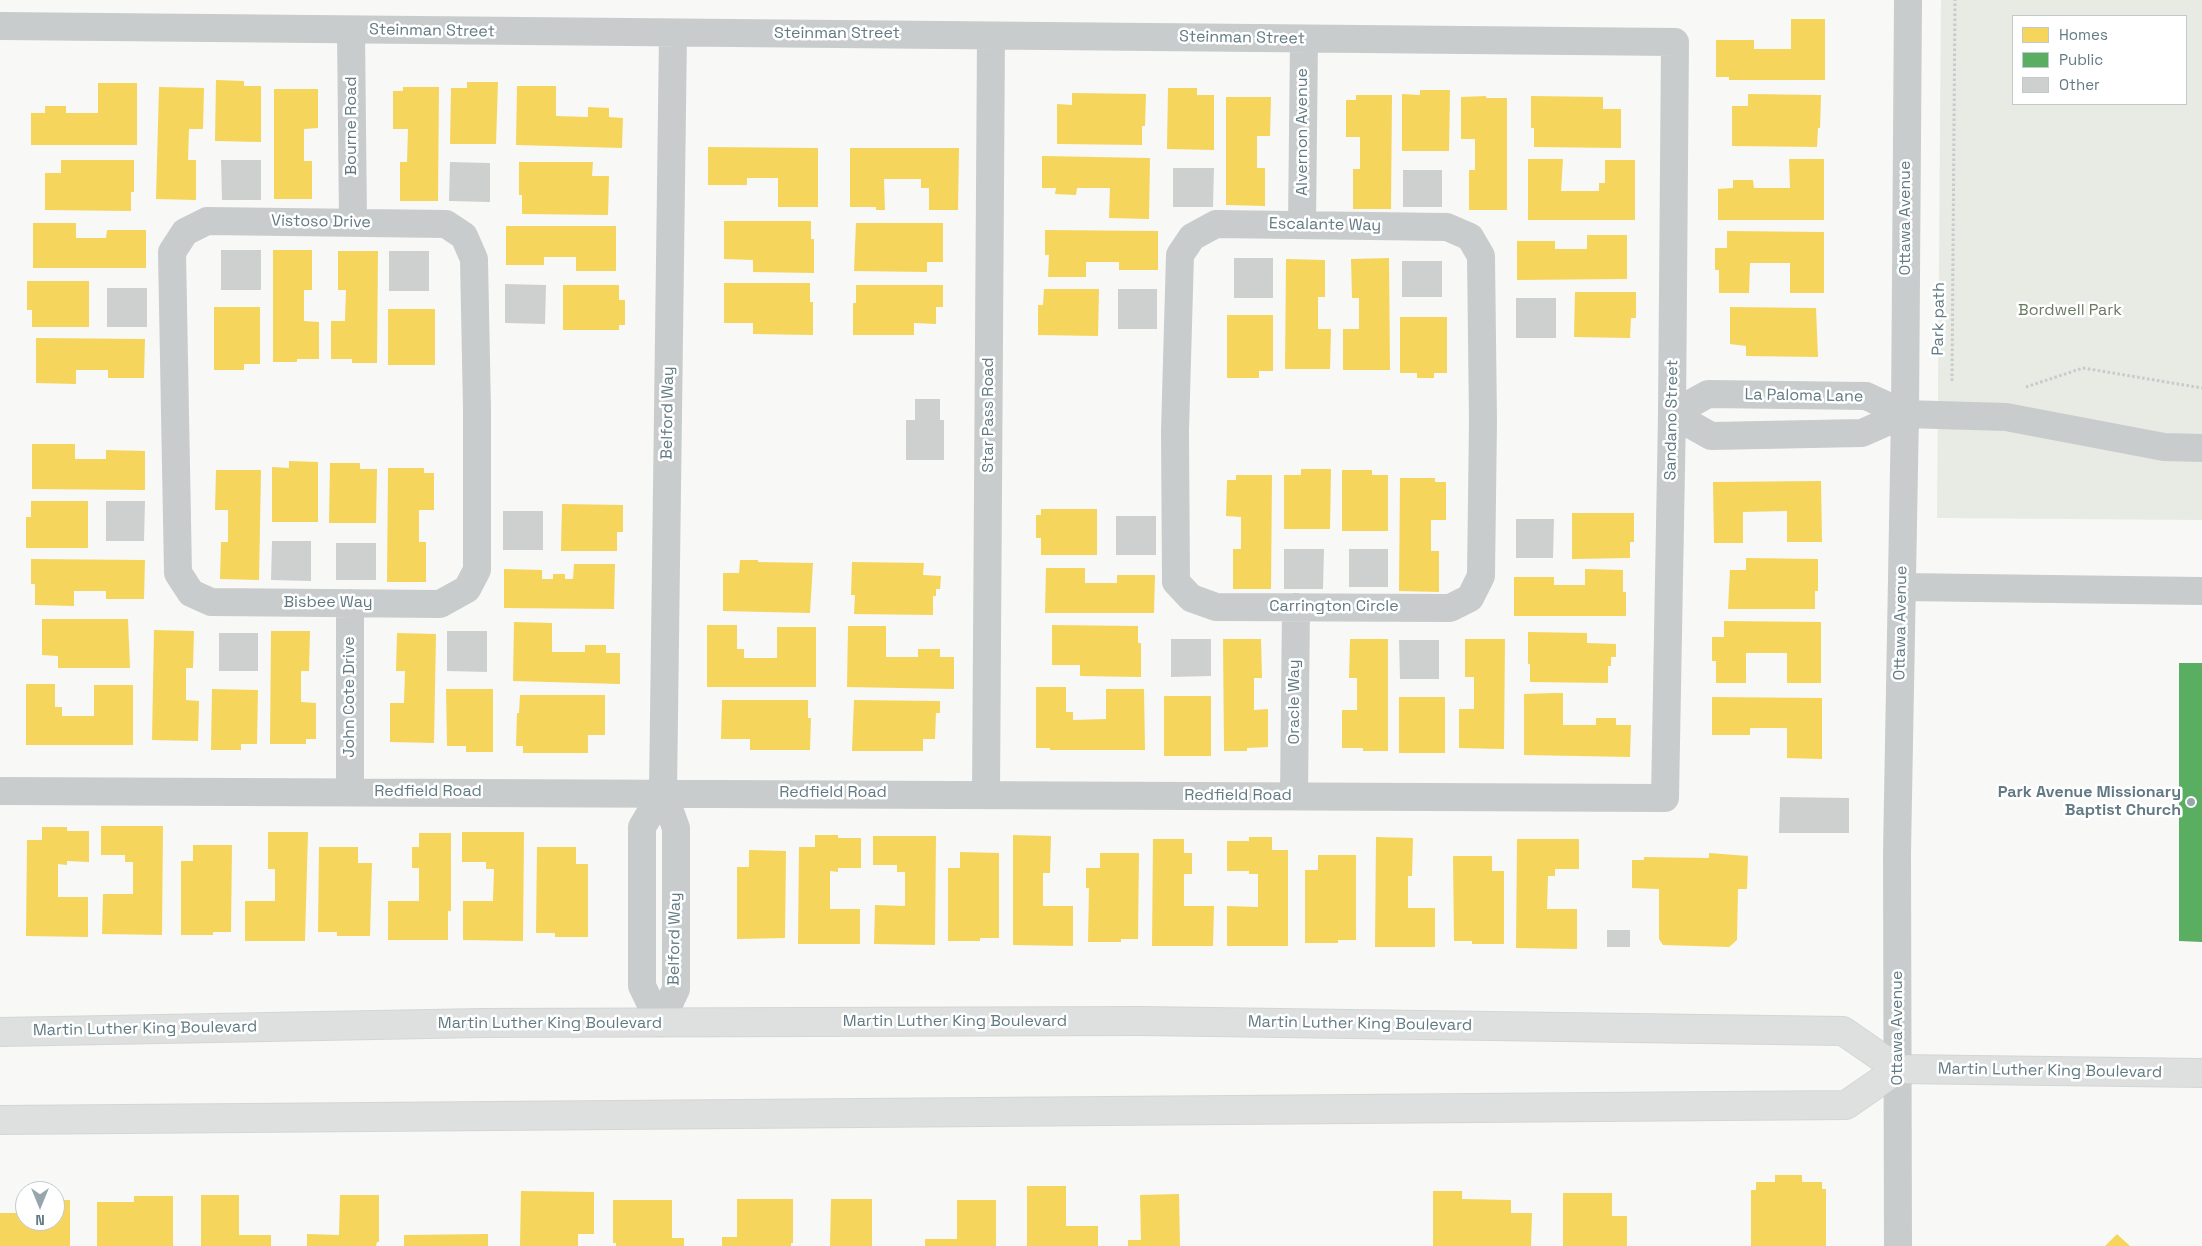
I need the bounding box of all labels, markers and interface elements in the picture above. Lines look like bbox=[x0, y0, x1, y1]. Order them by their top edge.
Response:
legend bbox=[2012, 15, 2187, 105]
street label: Steinman Street bbox=[369, 20, 495, 42]
street label: Steinman Street bbox=[774, 24, 900, 44]
text: Homes bbox=[2059, 25, 2108, 44]
street label: Steinman Street bbox=[1179, 27, 1305, 49]
text: Public bbox=[2059, 50, 2103, 69]
street label: Alvernon Avenue bbox=[1293, 68, 1313, 196]
text: Other bbox=[2059, 75, 2100, 94]
street label: Bourne Road bbox=[342, 77, 362, 175]
street label: Ottawa Avenue bbox=[1896, 161, 1916, 275]
street label: Vistoso Drive bbox=[271, 212, 371, 232]
street label: Escalante Way bbox=[1269, 214, 1381, 236]
street label: Park path bbox=[1929, 282, 1949, 356]
park label: Bordwell Park bbox=[2018, 301, 2122, 321]
street label: Star Pass Road bbox=[979, 357, 999, 473]
street label: Sandano Street bbox=[1661, 359, 1683, 481]
street label: Belford Way bbox=[658, 366, 678, 460]
street label: La Paloma Lane bbox=[1744, 385, 1864, 407]
street label: Ottawa Avenue bbox=[1890, 565, 1912, 681]
street label: Bisbee Way bbox=[284, 593, 372, 613]
street label: Carrington Circle bbox=[1269, 597, 1399, 617]
street label: John Cote Drive bbox=[340, 636, 360, 758]
street label: Oracle Way bbox=[1285, 659, 1305, 745]
street label: Redfield Road bbox=[374, 782, 482, 802]
street label: Redfield Road bbox=[779, 783, 887, 803]
place label: Park Avenue Missionary Baptist Church bbox=[1998, 783, 2181, 821]
street label: Redfield Road bbox=[1184, 786, 1292, 806]
marker: Park Avenue Missionary Baptist Church bbox=[2185, 796, 2197, 808]
street label: Belford Way bbox=[665, 892, 685, 986]
street label: Ottawa Avenue bbox=[1888, 971, 1908, 1085]
street label: Martin Luther King Boulevard bbox=[843, 1012, 1067, 1032]
street label: Martin Luther King Boulevard bbox=[1248, 1012, 1472, 1036]
street label: Martin Luther King Boulevard bbox=[438, 1014, 662, 1034]
street label: Martin Luther King Boulevard bbox=[33, 1017, 257, 1041]
street label: Martin Luther King Boulevard bbox=[1938, 1059, 2162, 1083]
north arrow bbox=[15, 1181, 65, 1231]
text: N bbox=[35, 1211, 45, 1229]

